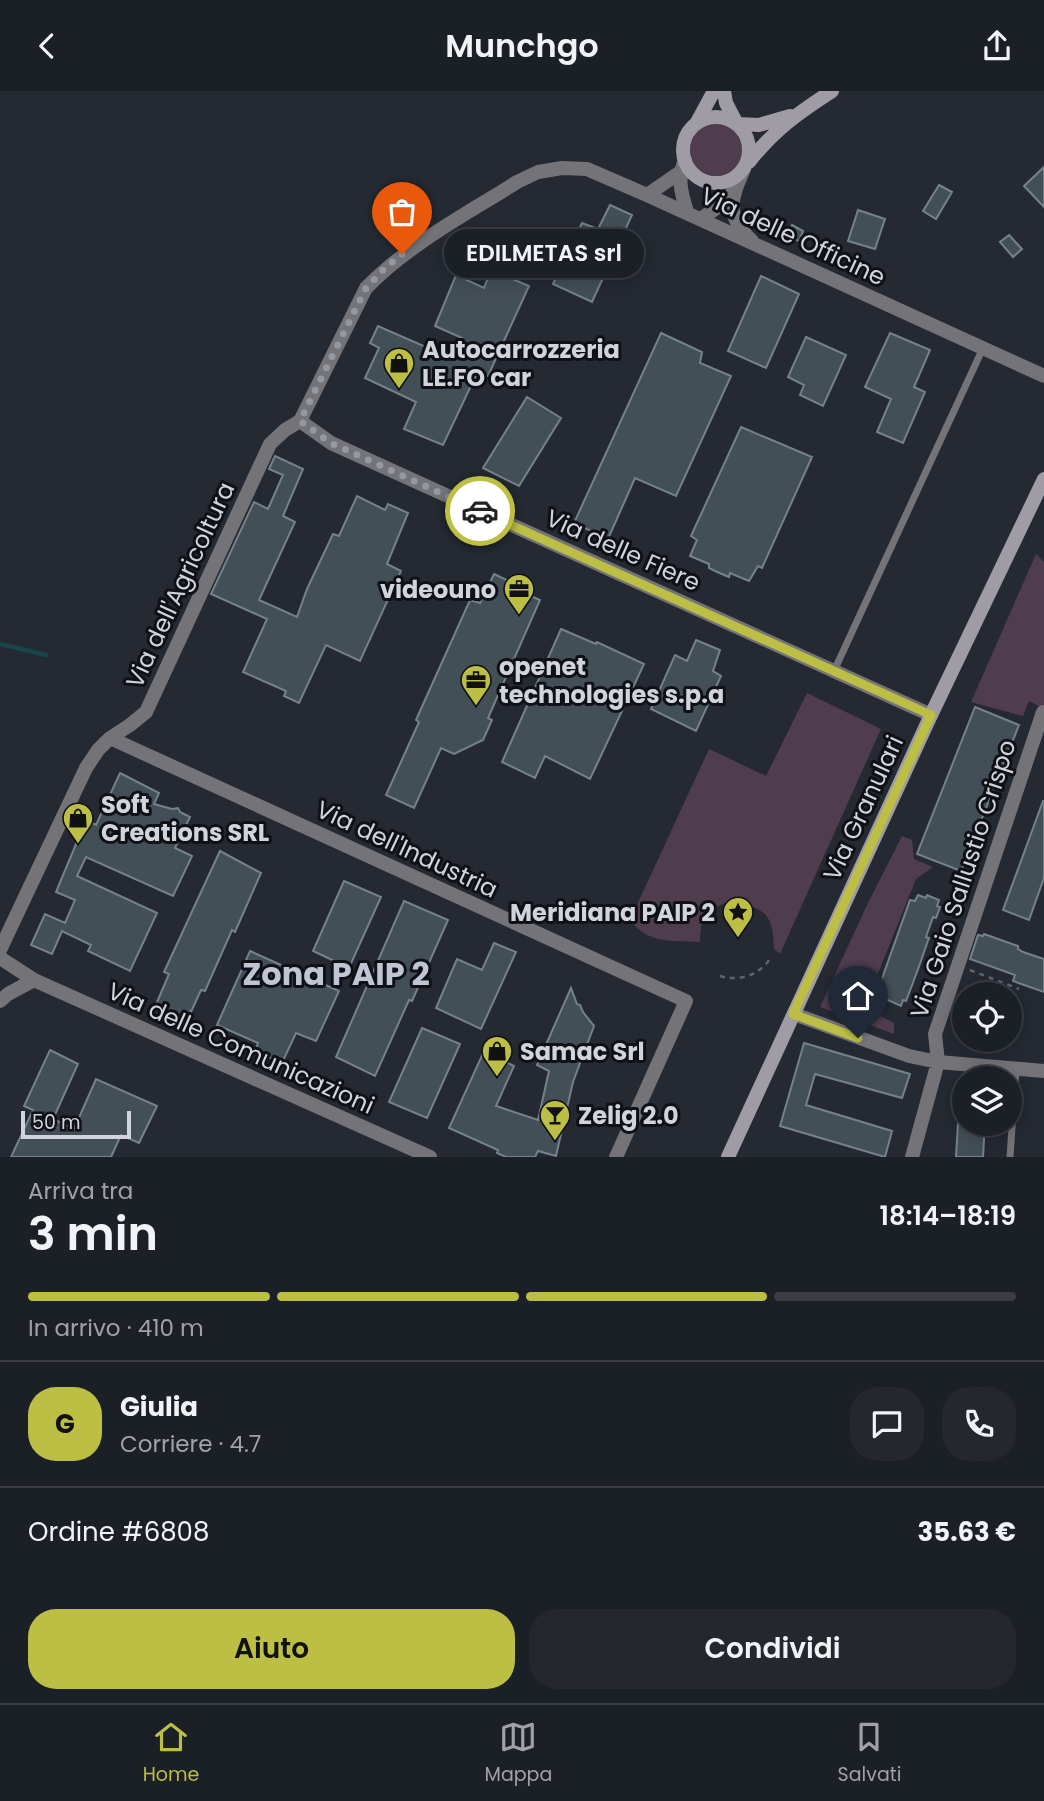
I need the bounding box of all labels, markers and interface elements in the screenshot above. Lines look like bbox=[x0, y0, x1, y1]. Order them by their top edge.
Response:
text: Munchgo bbox=[445, 23, 599, 68]
icon: back bbox=[28, 27, 66, 65]
icon: share bbox=[978, 27, 1016, 65]
street label: Via delle Officine bbox=[695, 179, 891, 293]
pin bbox=[372, 182, 432, 254]
icon: bag bbox=[383, 193, 421, 231]
callout: EDILMETAS srl bbox=[444, 229, 644, 279]
text: EDILMETAS srl bbox=[466, 237, 622, 269]
place label: Autocarrozzeria LE.FO car bbox=[422, 333, 620, 394]
shop icon: Autocarrozzeria LE.FO car bbox=[382, 346, 416, 390]
courier bbox=[445, 476, 515, 546]
street label: Via dell'Agricoltura bbox=[118, 477, 242, 693]
icon: car bbox=[461, 492, 499, 530]
street label: Via delle Fiere bbox=[541, 501, 705, 599]
office icon: videouno bbox=[502, 572, 536, 616]
place label: videouno bbox=[380, 573, 496, 606]
place label: openet technologies s.p.a bbox=[499, 650, 724, 711]
office icon: openet technologies s.p.a bbox=[459, 663, 493, 707]
street label: Via Granulari bbox=[815, 730, 911, 886]
street label: Via Gaio Sallustio Crispo bbox=[902, 735, 1024, 1023]
place label: Soft Creations SRL bbox=[101, 788, 269, 849]
street label: Via dell'Industria bbox=[311, 792, 503, 906]
shop icon: Soft Creations SRL bbox=[61, 801, 95, 845]
place icon: Meridiana PAIP 2 bbox=[721, 895, 755, 939]
place label: Meridiana PAIP 2 bbox=[510, 896, 715, 929]
district label: Zona PAIP 2 bbox=[242, 951, 430, 996]
pin bbox=[828, 966, 888, 1038]
street label: Via delle Comunicazioni bbox=[103, 974, 379, 1122]
icon: home bbox=[839, 977, 877, 1015]
map controls bbox=[952, 982, 1022, 1136]
button: locate bbox=[952, 982, 1022, 1052]
shop icon: Samac Srl bbox=[480, 1034, 514, 1078]
place label: Samac Srl bbox=[520, 1035, 645, 1068]
button: layers bbox=[952, 1066, 1022, 1136]
bar icon: Zelig 2.0 bbox=[538, 1098, 572, 1142]
place label: Zelig 2.0 bbox=[578, 1099, 679, 1132]
scale bar bbox=[21, 1108, 131, 1140]
text: 50 m bbox=[32, 1109, 81, 1136]
text: Arriva tra bbox=[28, 1175, 133, 1207]
text: 18:14–18:19 bbox=[880, 1198, 1016, 1234]
text: 3 min bbox=[28, 1202, 158, 1266]
text: In arrivo · 410 m bbox=[28, 1312, 204, 1344]
button: chat bbox=[850, 1387, 924, 1461]
button: phone bbox=[942, 1387, 1016, 1461]
text: Giulia bbox=[120, 1389, 198, 1425]
text: G bbox=[55, 1406, 75, 1442]
text: Corriere · 4.7 bbox=[120, 1428, 261, 1460]
text: Ordine #6808 bbox=[28, 1514, 209, 1550]
text: 35.63 € bbox=[918, 1514, 1016, 1550]
button: Aiuto bbox=[28, 1609, 515, 1689]
button: Condividi bbox=[529, 1609, 1016, 1689]
tab: Home bbox=[143, 1718, 199, 1789]
tab: Mappa bbox=[485, 1718, 552, 1789]
tab: Salvati bbox=[838, 1718, 901, 1789]

